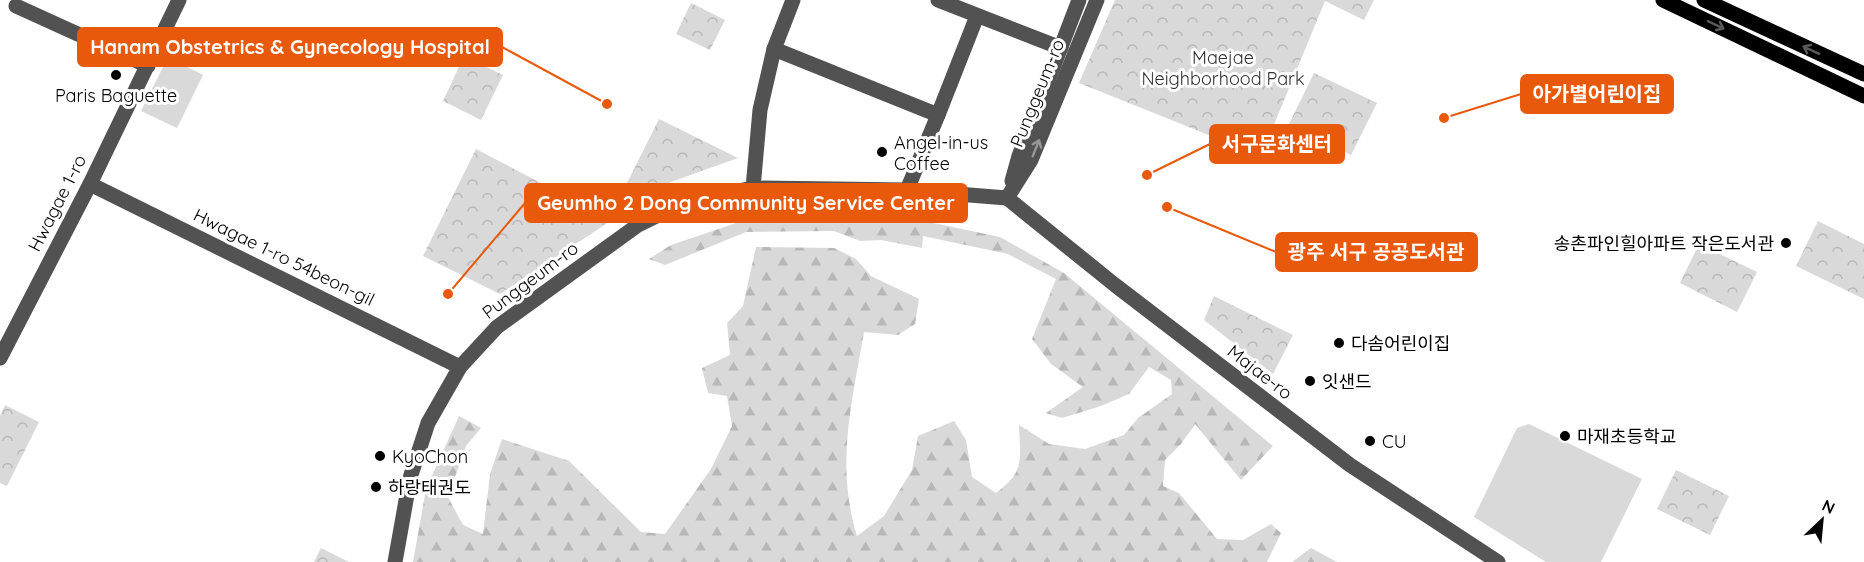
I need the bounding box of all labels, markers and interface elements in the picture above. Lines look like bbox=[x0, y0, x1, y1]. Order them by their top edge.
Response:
one-way arrow bbox=[1706, 20, 1724, 32]
callout: Hanam Obstetrics & Gynecology Hospital bbox=[78, 28, 502, 66]
text: Hanam Obstetrics & Gynecology Hospital bbox=[90, 34, 490, 59]
street label: Punggeum-ro bbox=[1005, 36, 1069, 150]
one-way arrow bbox=[1802, 43, 1820, 55]
park label: Maejae Neighborhood Park bbox=[1141, 46, 1305, 90]
marker: Paris Baguette bbox=[109, 68, 123, 82]
callout: 아가별어린이집 bbox=[1521, 75, 1673, 113]
text: 아가별어린이집 bbox=[1533, 81, 1661, 106]
place label: Paris Baguette bbox=[55, 84, 177, 107]
callout: 서구문화센터 bbox=[1210, 125, 1344, 163]
place label: Angel-in-us Coffee bbox=[894, 131, 988, 175]
text: 서구문화센터 bbox=[1222, 131, 1332, 156]
one-way arrow bbox=[1031, 139, 1042, 157]
marker: Angel-in-us Coffee bbox=[875, 145, 889, 159]
street label: Hwagae 1-ro bbox=[23, 151, 91, 255]
callout: Geumho 2 Dong Community Service Center bbox=[525, 184, 967, 222]
text: Geumho 2 Dong Community Service Center bbox=[537, 190, 955, 215]
street label: Hwagae 1-ro 54beon-gil bbox=[190, 203, 378, 311]
place label: 송촌파인힐아파트 작은도서관 bbox=[1554, 232, 1774, 255]
callout: 광주 서구 공공도서관 bbox=[1276, 233, 1477, 271]
street label: Punggeum-ro bbox=[477, 236, 583, 324]
marker: 송촌파인힐아파트 작은도서관 bbox=[1779, 236, 1793, 250]
text: 광주 서구 공공도서관 bbox=[1288, 239, 1465, 264]
place label: 다솜어린이집 bbox=[1351, 332, 1450, 355]
marker: 다솜어린이집 bbox=[1332, 336, 1346, 350]
street label: Majae-ro bbox=[1223, 339, 1297, 405]
place label: 잇샌드 bbox=[1322, 370, 1372, 393]
marker: 잇샌드 bbox=[1303, 374, 1317, 388]
place label: 마재초등학교 bbox=[1577, 425, 1676, 448]
marker: 마재초등학교 bbox=[1558, 429, 1572, 443]
place label: CU bbox=[1382, 430, 1407, 453]
marker: CU bbox=[1363, 434, 1377, 448]
place label: KyoChon bbox=[392, 445, 468, 468]
marker: KyoChon bbox=[373, 449, 387, 463]
place label: 하랑태권도 bbox=[388, 476, 471, 499]
marker: 하랑태권도 bbox=[369, 480, 383, 494]
north arrow bbox=[1792, 490, 1852, 550]
text: N bbox=[1819, 495, 1838, 518]

